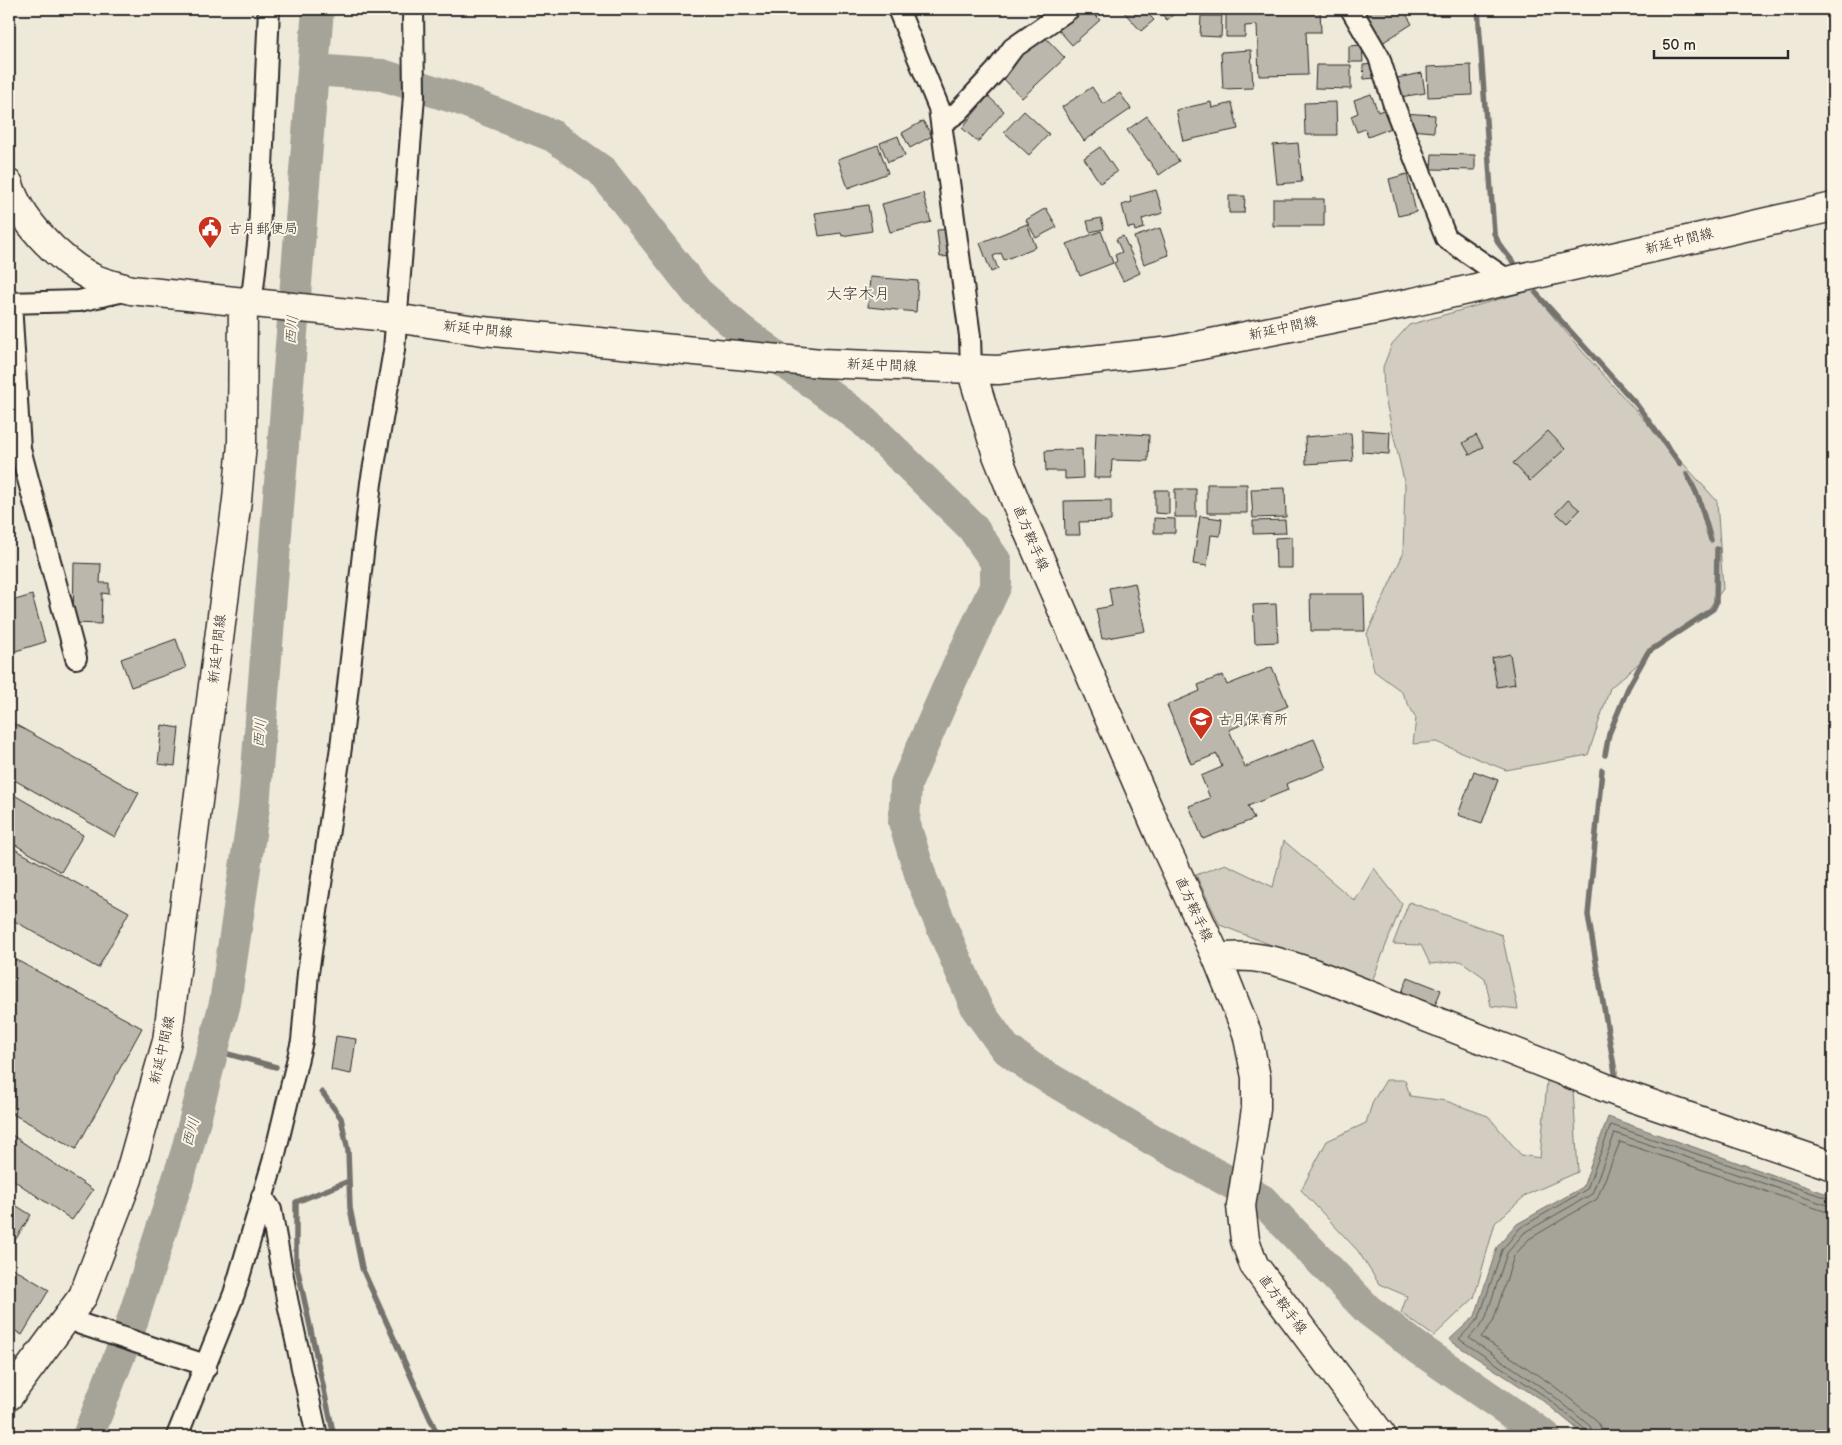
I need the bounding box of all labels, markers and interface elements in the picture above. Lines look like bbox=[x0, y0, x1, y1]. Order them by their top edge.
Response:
scale bar bbox=[1654, 28, 1788, 60]
text: 50 m bbox=[1662, 36, 1696, 55]
public building icon: 古月郵便局 bbox=[197, 215, 223, 249]
place label: 古月郵便局 bbox=[228, 220, 298, 237]
street label: 新延中間線 bbox=[1643, 224, 1715, 258]
district label: 大字木月 bbox=[826, 285, 890, 304]
street label: 新延中間線 bbox=[1247, 312, 1319, 344]
water label: 西川 bbox=[281, 314, 303, 346]
street label: 新延中間線 bbox=[442, 317, 514, 341]
street label: 新延中間線 bbox=[847, 355, 917, 375]
street label: 直方鞍手線 bbox=[1010, 502, 1052, 574]
street label: 新延中間線 bbox=[205, 613, 229, 685]
school or university icon: 古月保育所 bbox=[1188, 706, 1214, 740]
place label: 古月保育所 bbox=[1218, 711, 1288, 728]
water label: 西川 bbox=[249, 717, 271, 749]
street label: 直方鞍手線 bbox=[1172, 874, 1216, 944]
street label: 新延中間線 bbox=[146, 1014, 178, 1086]
water label: 西川 bbox=[178, 1115, 204, 1149]
street label: 直方鞍手線 bbox=[1255, 1271, 1311, 1337]

